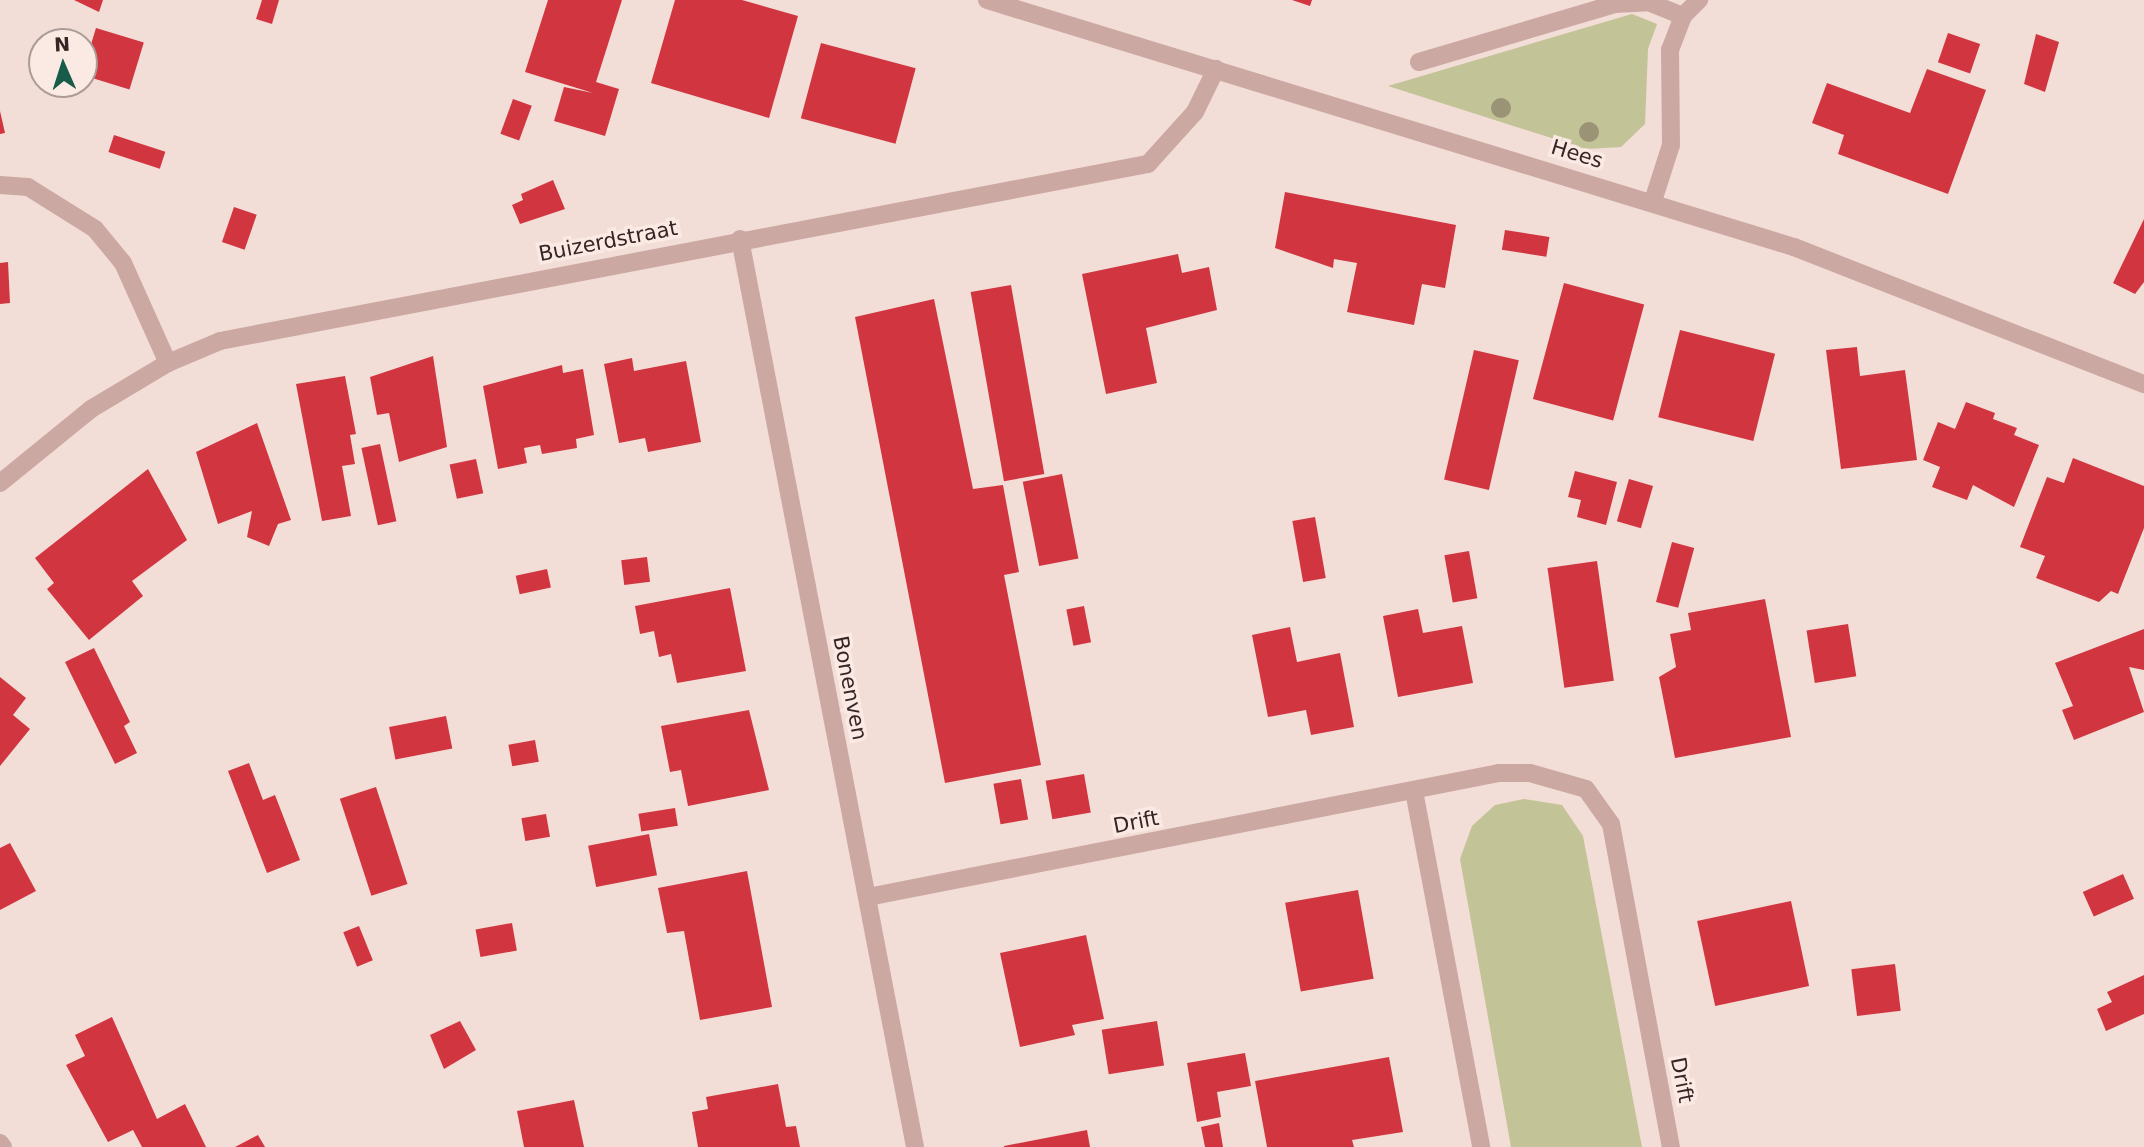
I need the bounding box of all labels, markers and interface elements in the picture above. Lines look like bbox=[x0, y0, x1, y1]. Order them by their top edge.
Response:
north arrow bbox=[28, 28, 98, 98]
text: N bbox=[53, 33, 71, 55]
street label: Hees bbox=[1548, 134, 1606, 174]
street label: Buizerdstraat bbox=[536, 215, 680, 267]
street label: Bonenven bbox=[828, 634, 872, 742]
street label: Drift bbox=[1111, 805, 1161, 839]
street label: Drift bbox=[1665, 1055, 1699, 1105]

